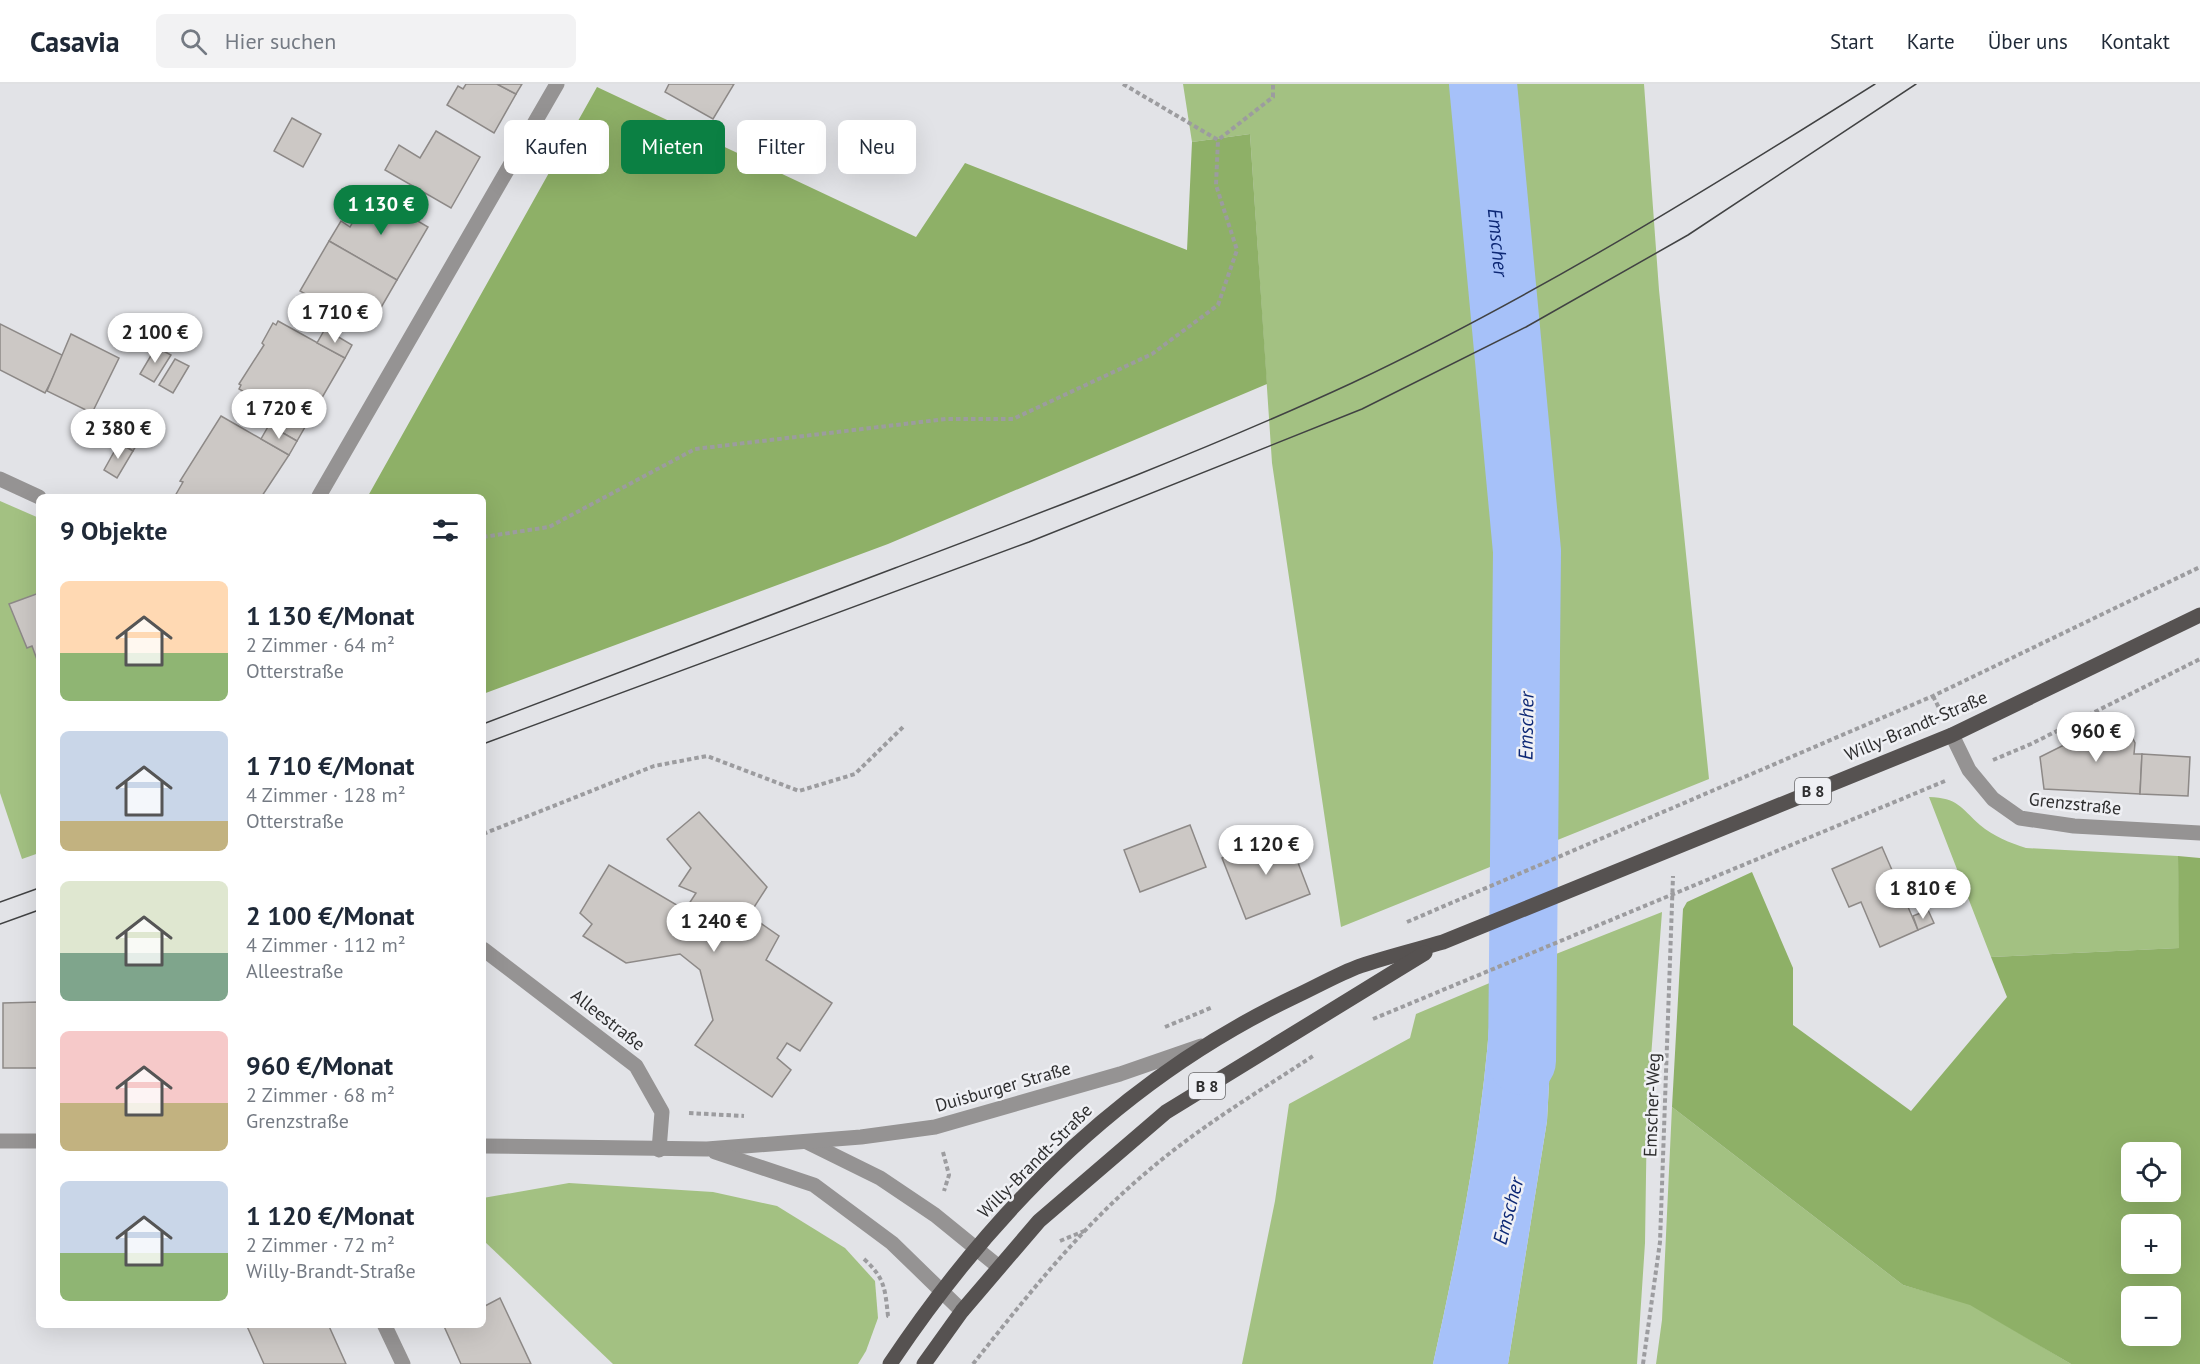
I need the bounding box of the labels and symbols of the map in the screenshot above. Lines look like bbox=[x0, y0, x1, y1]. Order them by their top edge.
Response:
pin: 1 130 € bbox=[326, 185, 436, 236]
water label: Emscher bbox=[1482, 207, 1514, 279]
pin: 1 710 € bbox=[280, 293, 390, 344]
pin: 2 100 € bbox=[100, 313, 210, 364]
pin: 1 720 € bbox=[224, 389, 334, 440]
pin: 2 380 € bbox=[63, 409, 173, 460]
street label: Willy-Brandt-Straße bbox=[1841, 685, 1991, 766]
water label: Emscher bbox=[1512, 690, 1540, 760]
pin: 960 € bbox=[2054, 712, 2138, 763]
road number: B 8 bbox=[1795, 778, 1831, 804]
street label: Grenzstraße bbox=[2028, 787, 2122, 820]
pin: 1 120 € bbox=[1211, 825, 1321, 876]
pin: 1 810 € bbox=[1868, 869, 1978, 920]
pin: 1 240 € bbox=[659, 902, 769, 953]
street label: Alleestraße bbox=[567, 984, 650, 1056]
street label: Emscher-Weg bbox=[1638, 1052, 1665, 1158]
street label: Duisburger Straße bbox=[933, 1056, 1073, 1117]
road number: B 8 bbox=[1189, 1073, 1225, 1099]
street label: Willy-Brandt-Straße bbox=[973, 1099, 1097, 1223]
water label: Emscher bbox=[1487, 1173, 1530, 1247]

